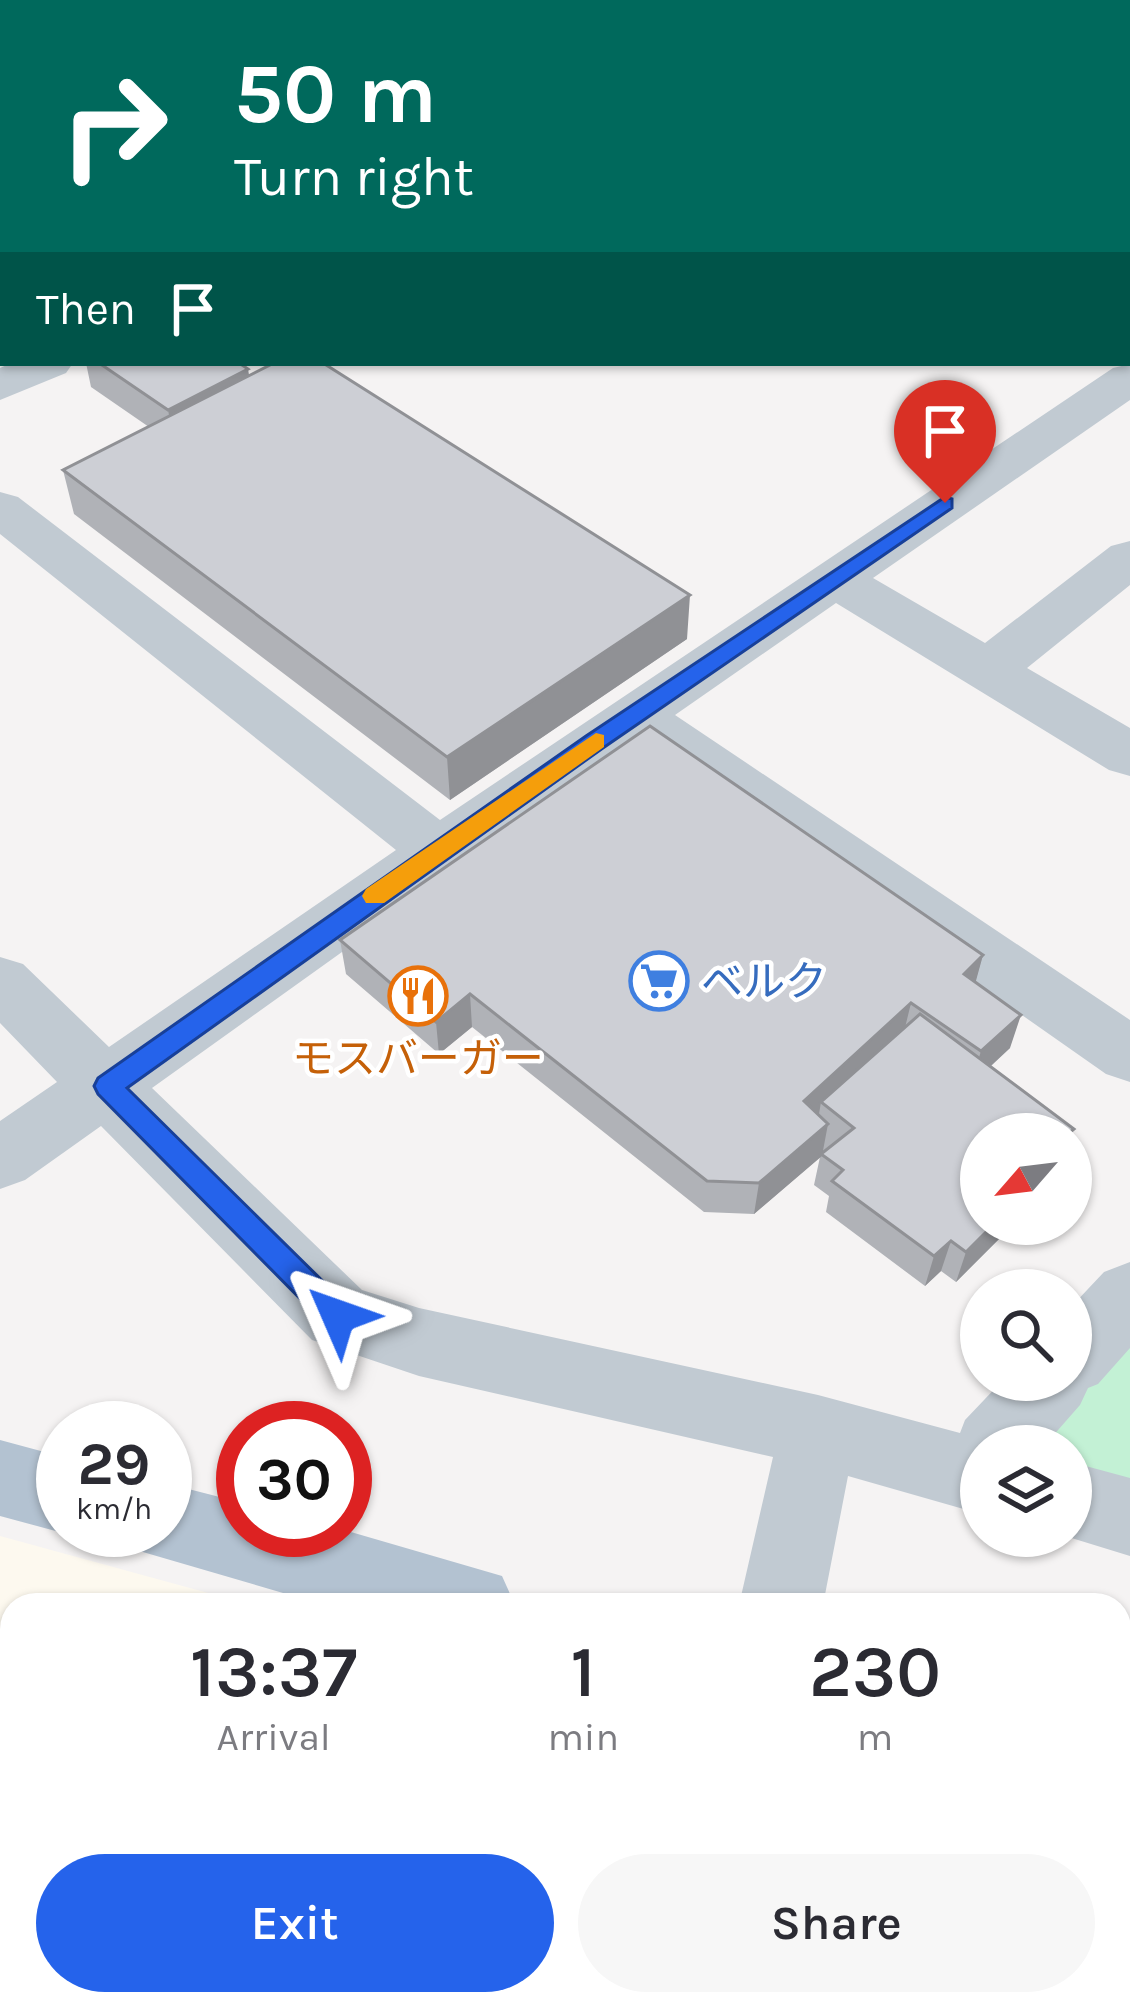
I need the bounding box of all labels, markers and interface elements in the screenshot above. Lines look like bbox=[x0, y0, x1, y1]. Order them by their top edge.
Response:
text: 50 m bbox=[234, 45, 437, 143]
icon: right bbox=[36, 48, 192, 204]
text: Turn right bbox=[234, 145, 474, 209]
icon: arrive bbox=[160, 276, 226, 342]
text: Then bbox=[36, 283, 136, 335]
pin bbox=[894, 380, 996, 503]
icon: arrive bbox=[912, 398, 978, 464]
supermarket icon: ベルク bbox=[628, 950, 690, 1012]
place label: ベルク bbox=[701, 957, 827, 1007]
restaurant icon: モスバーガー bbox=[387, 965, 449, 1027]
place label: モスバーガー bbox=[292, 1034, 544, 1084]
north arrow bbox=[960, 1113, 1092, 1245]
map controls bbox=[960, 1113, 1092, 1557]
position arrow bbox=[275, 1253, 401, 1379]
button: search bbox=[960, 1269, 1092, 1401]
speed limit sign: 30 bbox=[216, 1401, 372, 1557]
button: layers bbox=[960, 1425, 1092, 1557]
text: 29 bbox=[78, 1429, 150, 1499]
text: km/h bbox=[76, 1491, 152, 1527]
text: 13:37 bbox=[190, 1630, 357, 1714]
text: 1 bbox=[571, 1630, 596, 1714]
text: 230 bbox=[809, 1630, 941, 1714]
text: Arrival bbox=[217, 1714, 331, 1760]
text: min bbox=[547, 1714, 619, 1760]
text: m bbox=[857, 1714, 893, 1760]
button: Exit bbox=[36, 1854, 554, 1992]
button: Share bbox=[578, 1854, 1095, 1992]

